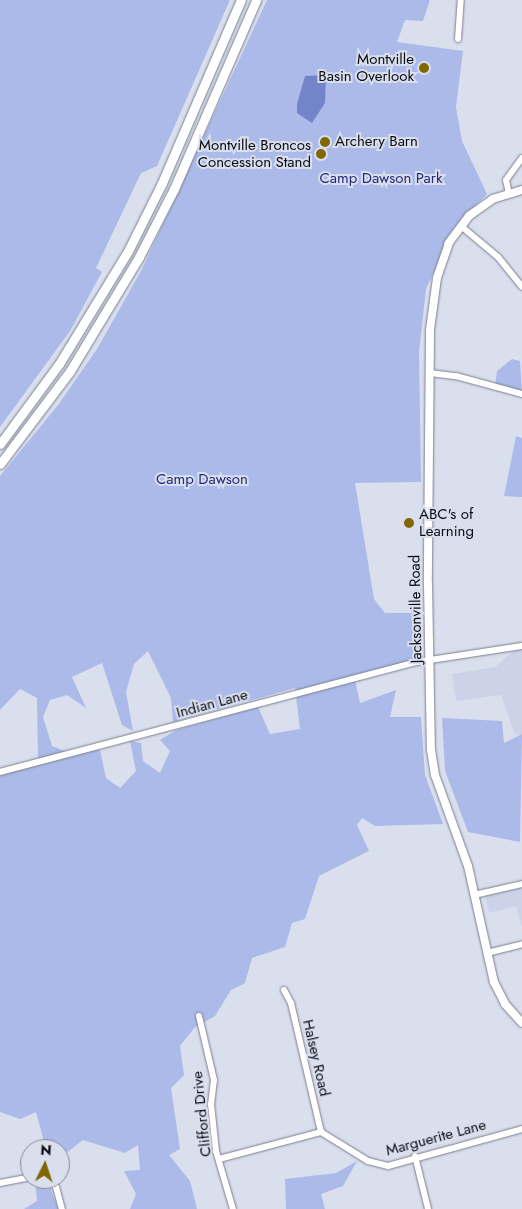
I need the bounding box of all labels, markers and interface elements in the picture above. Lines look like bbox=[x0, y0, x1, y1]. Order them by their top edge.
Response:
place label: Montville Basin Overlook bbox=[318, 50, 414, 85]
marker: Montville Basin Overlook bbox=[418, 62, 430, 74]
place label: Archery Barn bbox=[335, 133, 418, 151]
place label: Montville Broncos Concession Stand bbox=[198, 136, 311, 171]
marker: Archery Barn bbox=[319, 136, 331, 148]
marker: Montville Broncos Concession Stand bbox=[315, 148, 327, 160]
park label: Camp Dawson Park bbox=[319, 170, 443, 188]
park label: Camp Dawson bbox=[156, 471, 248, 489]
place label: ABC's of Learning bbox=[419, 505, 474, 540]
marker: ABC's of Learning bbox=[403, 517, 415, 529]
street label: Jacksonville Road bbox=[406, 555, 426, 663]
street label: Indian Lane bbox=[174, 686, 250, 722]
street label: Halsey Road bbox=[298, 1018, 334, 1098]
street label: Clifford Drive bbox=[189, 1070, 215, 1158]
street label: Marguerite Lane bbox=[384, 1116, 488, 1160]
north arrow bbox=[20, 1139, 70, 1189]
text: N bbox=[40, 1140, 52, 1160]

